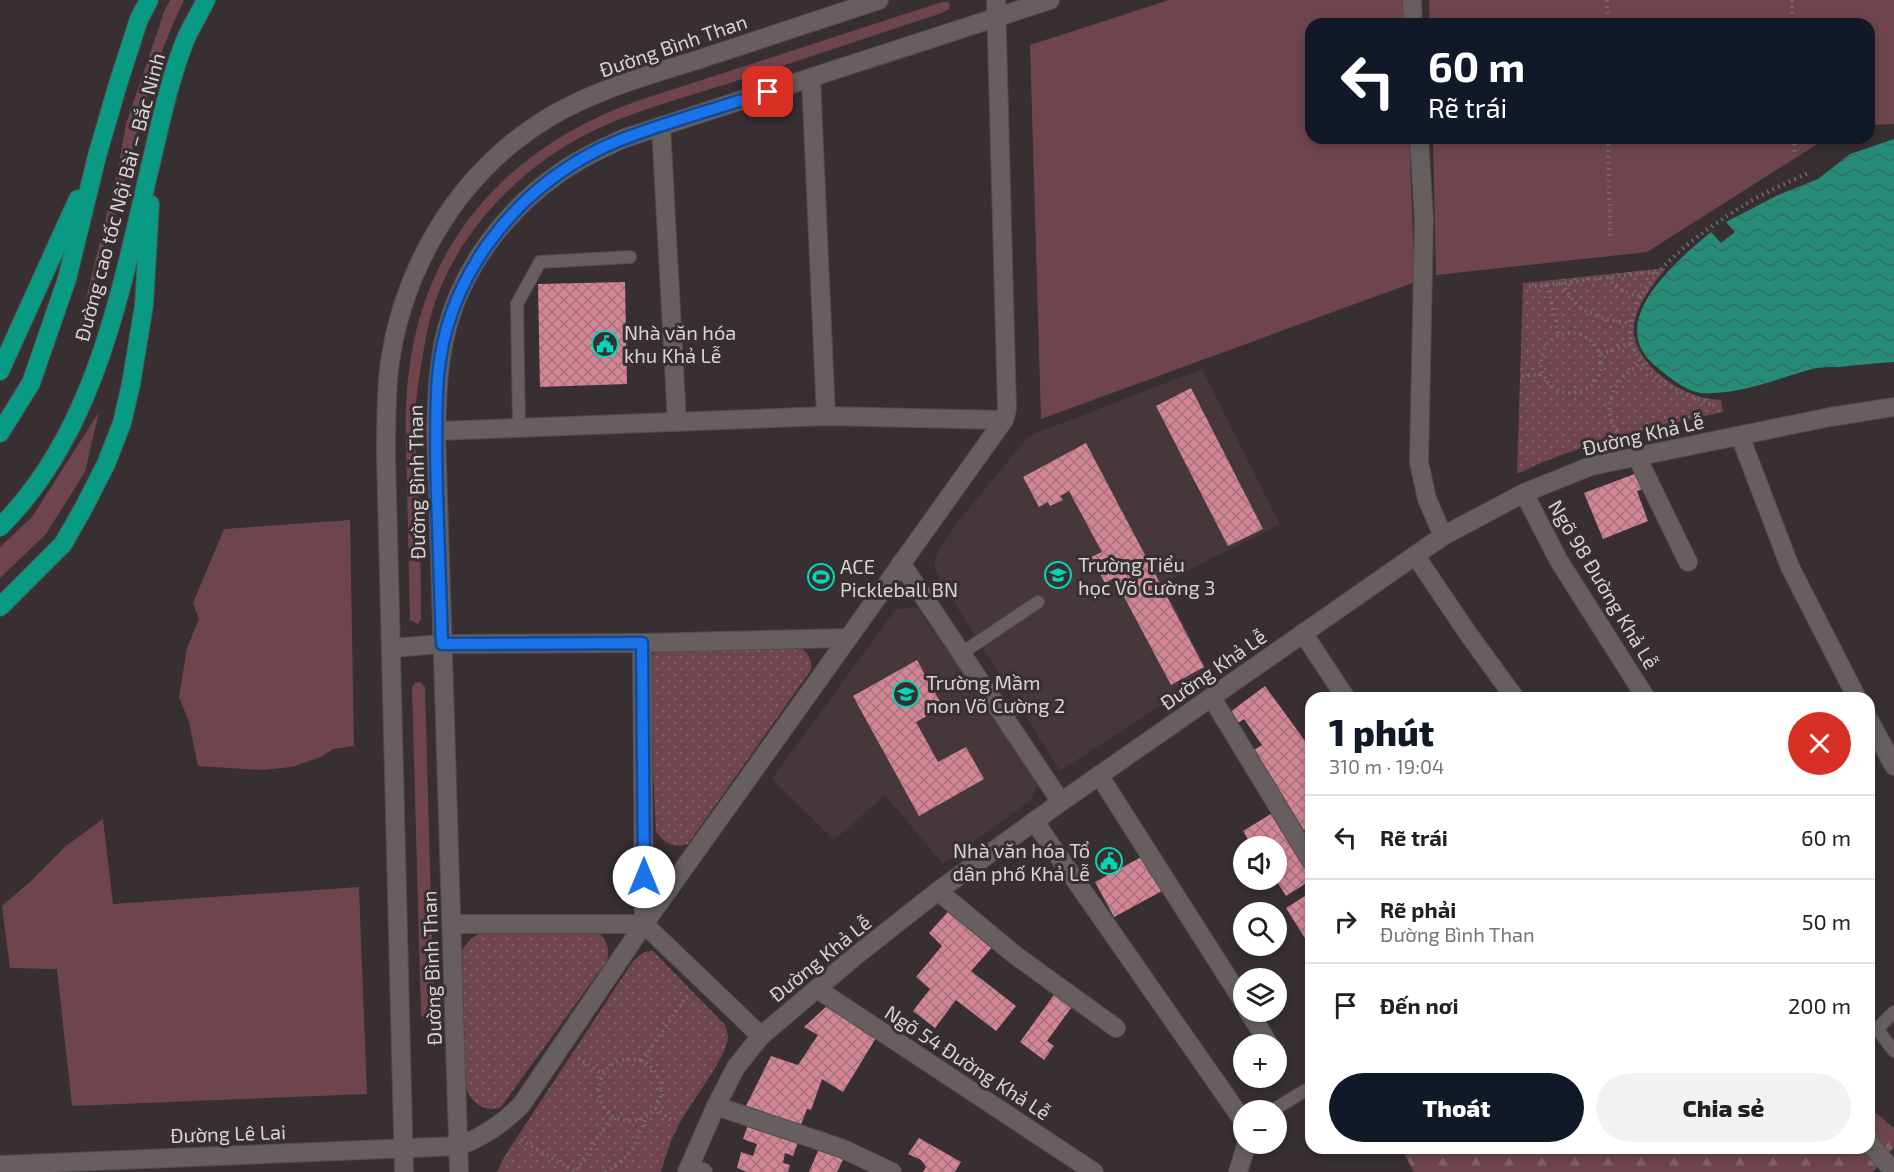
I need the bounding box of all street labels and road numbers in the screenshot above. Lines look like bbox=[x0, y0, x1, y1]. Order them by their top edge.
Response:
street label: Đường Bình Than bbox=[596, 8, 750, 82]
street label: Đường cao tốc Nội Bài – Bắc Ninh bbox=[69, 50, 169, 344]
street label: Đường Bình Than bbox=[403, 404, 429, 560]
street label: Đường Khả Lễ bbox=[1580, 408, 1706, 460]
street label: Ngõ 98 Đường Khả Lễ bbox=[1544, 495, 1664, 673]
street label: Đường Khả Lễ bbox=[1155, 624, 1271, 714]
street label: Đường Bình Than bbox=[416, 890, 446, 1046]
street label: Đường Khả Lễ bbox=[764, 910, 876, 1006]
street label: Ngõ 54 Đường Khả Lễ bbox=[881, 1000, 1055, 1124]
street label: Đường Lê Lai bbox=[170, 1119, 286, 1147]

